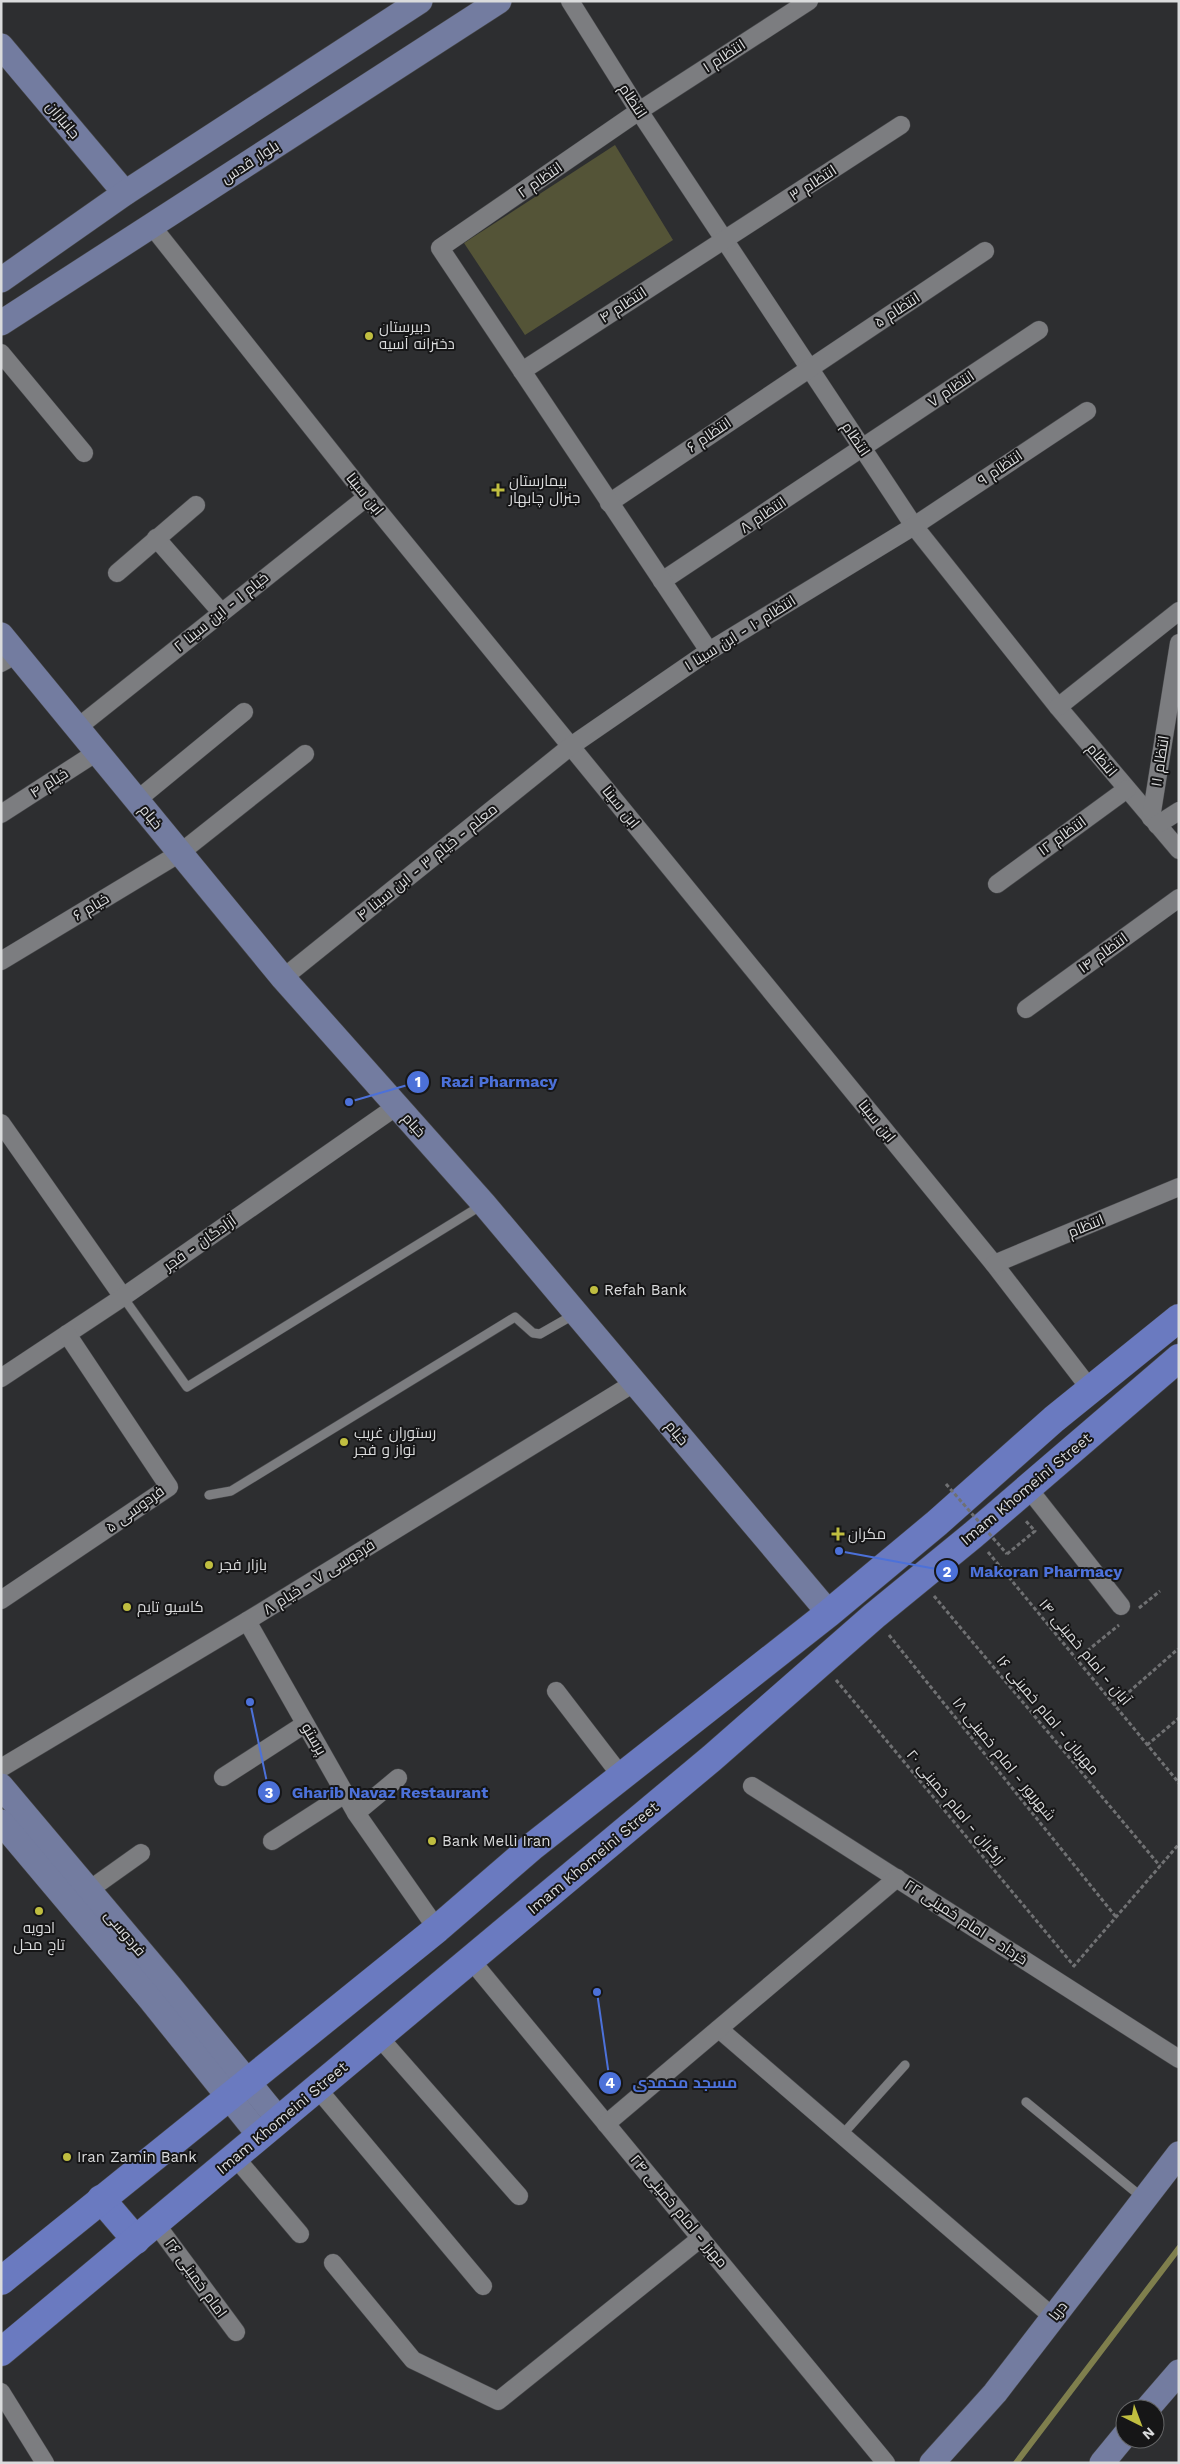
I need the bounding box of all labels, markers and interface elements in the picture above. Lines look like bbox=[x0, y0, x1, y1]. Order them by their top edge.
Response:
street label: انتظام ۱ bbox=[699, 36, 749, 77]
street label: انتظام bbox=[614, 80, 651, 122]
street label: جانبازان bbox=[41, 98, 84, 143]
street label: بلوار قدس bbox=[218, 137, 283, 188]
street label: انتظام ۲ bbox=[514, 158, 566, 203]
street label: انتظام ۳ bbox=[786, 161, 841, 206]
street label: انتظام ۴ bbox=[596, 283, 651, 328]
street label: انتظام ۵ bbox=[871, 289, 924, 332]
place label: دبیرستان دخترانه آسیه bbox=[379, 318, 455, 353]
marker: دبیرستان دخترانه آسیه bbox=[363, 330, 375, 342]
street label: انتظام ۷ bbox=[924, 367, 978, 412]
street label: انتظام ۶ bbox=[683, 414, 735, 457]
street label: انتظام bbox=[837, 418, 874, 460]
street label: انتظام ۹ bbox=[974, 446, 1026, 490]
street label: ابن سینا bbox=[342, 469, 388, 519]
place label: بیمارستان جنرال چابهار bbox=[508, 472, 580, 508]
marker: بیمارستان جنرال چابهار bbox=[491, 483, 505, 497]
street label: انتظام ۸ bbox=[736, 493, 790, 538]
street label: خیام ۱ - این سینا ۲ bbox=[170, 568, 273, 656]
street label: انتظام ۱۰ - ابن سینا ۱ bbox=[681, 591, 800, 675]
street label: انتظام ۱۱ bbox=[1147, 734, 1174, 788]
street label: انتظام bbox=[1082, 740, 1121, 781]
street label: خیام ۴ bbox=[27, 764, 72, 803]
street label: ابن سینا bbox=[598, 782, 644, 832]
street label: معلم - خیام ۳ - ابن سینا ۴ bbox=[353, 800, 502, 925]
street label: خیام bbox=[135, 801, 166, 834]
street label: انتظام ۱۲ bbox=[1034, 813, 1090, 860]
street label: خیام ۶ bbox=[70, 889, 113, 926]
street label: انتظام ۱۴ bbox=[1075, 929, 1132, 978]
callout: Razi Pharmacy bbox=[405, 1066, 567, 1097]
text: Razi Pharmacy bbox=[441, 1072, 558, 1091]
text: 1 bbox=[415, 1073, 421, 1091]
street label: ابن سینا bbox=[854, 1096, 900, 1146]
street label: خیام bbox=[398, 1109, 430, 1142]
street label: آزادگان - فجر bbox=[159, 1211, 240, 1276]
street label: انتظام bbox=[1065, 1211, 1107, 1242]
place label: Refah Bank bbox=[604, 1281, 687, 1299]
marker: Refah Bank bbox=[588, 1284, 600, 1296]
street label: خیام bbox=[661, 1417, 692, 1450]
place label: رستوران غریب نواز و فجر bbox=[353, 1424, 436, 1459]
street label: Imam Khomeini Street bbox=[957, 1429, 1096, 1549]
marker: رستوران غریب نواز و فجر bbox=[338, 1436, 350, 1448]
street label: فردوسی ۵ bbox=[102, 1482, 168, 1537]
place label: مکران bbox=[848, 1525, 886, 1544]
marker: مکران bbox=[832, 1528, 844, 1540]
street label: فردوسی ۷ - خیام ۸ bbox=[260, 1535, 379, 1619]
place label: بازار فجر bbox=[218, 1556, 267, 1574]
callout: Makoran Pharmacy bbox=[935, 1556, 1132, 1587]
marker: بازار فجر bbox=[203, 1559, 215, 1571]
text: Makoran Pharmacy bbox=[970, 1562, 1123, 1581]
text: 2 bbox=[943, 1563, 952, 1581]
street label: آبان - امام خمینی ۱۴ bbox=[1035, 1595, 1135, 1709]
place label: کاسیو تایم bbox=[137, 1598, 204, 1617]
marker: کاسیو تایم bbox=[121, 1601, 133, 1613]
street label: مهربان - امام خمینی ۱۶ bbox=[992, 1652, 1103, 1779]
street label: شهریور - امام خمینی ۱۸ bbox=[948, 1694, 1059, 1825]
street label: پرستو bbox=[297, 1720, 330, 1759]
street label: زرگران - امام خمینی ۲۰ bbox=[902, 1746, 1009, 1869]
callout: Gharib Navaz Restaurant bbox=[257, 1777, 498, 1808]
text: Gharib Navaz Restaurant bbox=[292, 1783, 488, 1802]
text: 3 bbox=[265, 1784, 274, 1802]
street label: Imam Khomeini Street bbox=[524, 1798, 663, 1918]
place label: Bank Melli Iran bbox=[442, 1832, 551, 1850]
marker: Bank Melli Iran bbox=[426, 1835, 438, 1847]
street label: خرداد - امام خمینی ۲۲ bbox=[900, 1875, 1031, 1969]
marker: ادویه تاج محل bbox=[33, 1905, 45, 1917]
street label: فردوسی bbox=[100, 1906, 149, 1960]
place label: ادویه تاج محل bbox=[13, 1919, 65, 1956]
street label: Imam Khomeini Street bbox=[213, 2058, 352, 2178]
callout: مسجد محمدی bbox=[598, 2067, 748, 2098]
text: مسجد محمدی bbox=[633, 2073, 737, 2092]
text: 4 bbox=[605, 2074, 615, 2092]
place label: Iran Zamin Bank bbox=[77, 2148, 197, 2166]
marker: Iran Zamin Bank bbox=[61, 2151, 73, 2163]
street label: مهرز - امام خمینی ۲۴ bbox=[626, 2151, 732, 2272]
street label: امام خمینی ۲۶ bbox=[160, 2235, 231, 2322]
street label: دریا bbox=[1045, 2298, 1071, 2324]
north arrow bbox=[1115, 2399, 1165, 2449]
text: N bbox=[1139, 2424, 1158, 2443]

